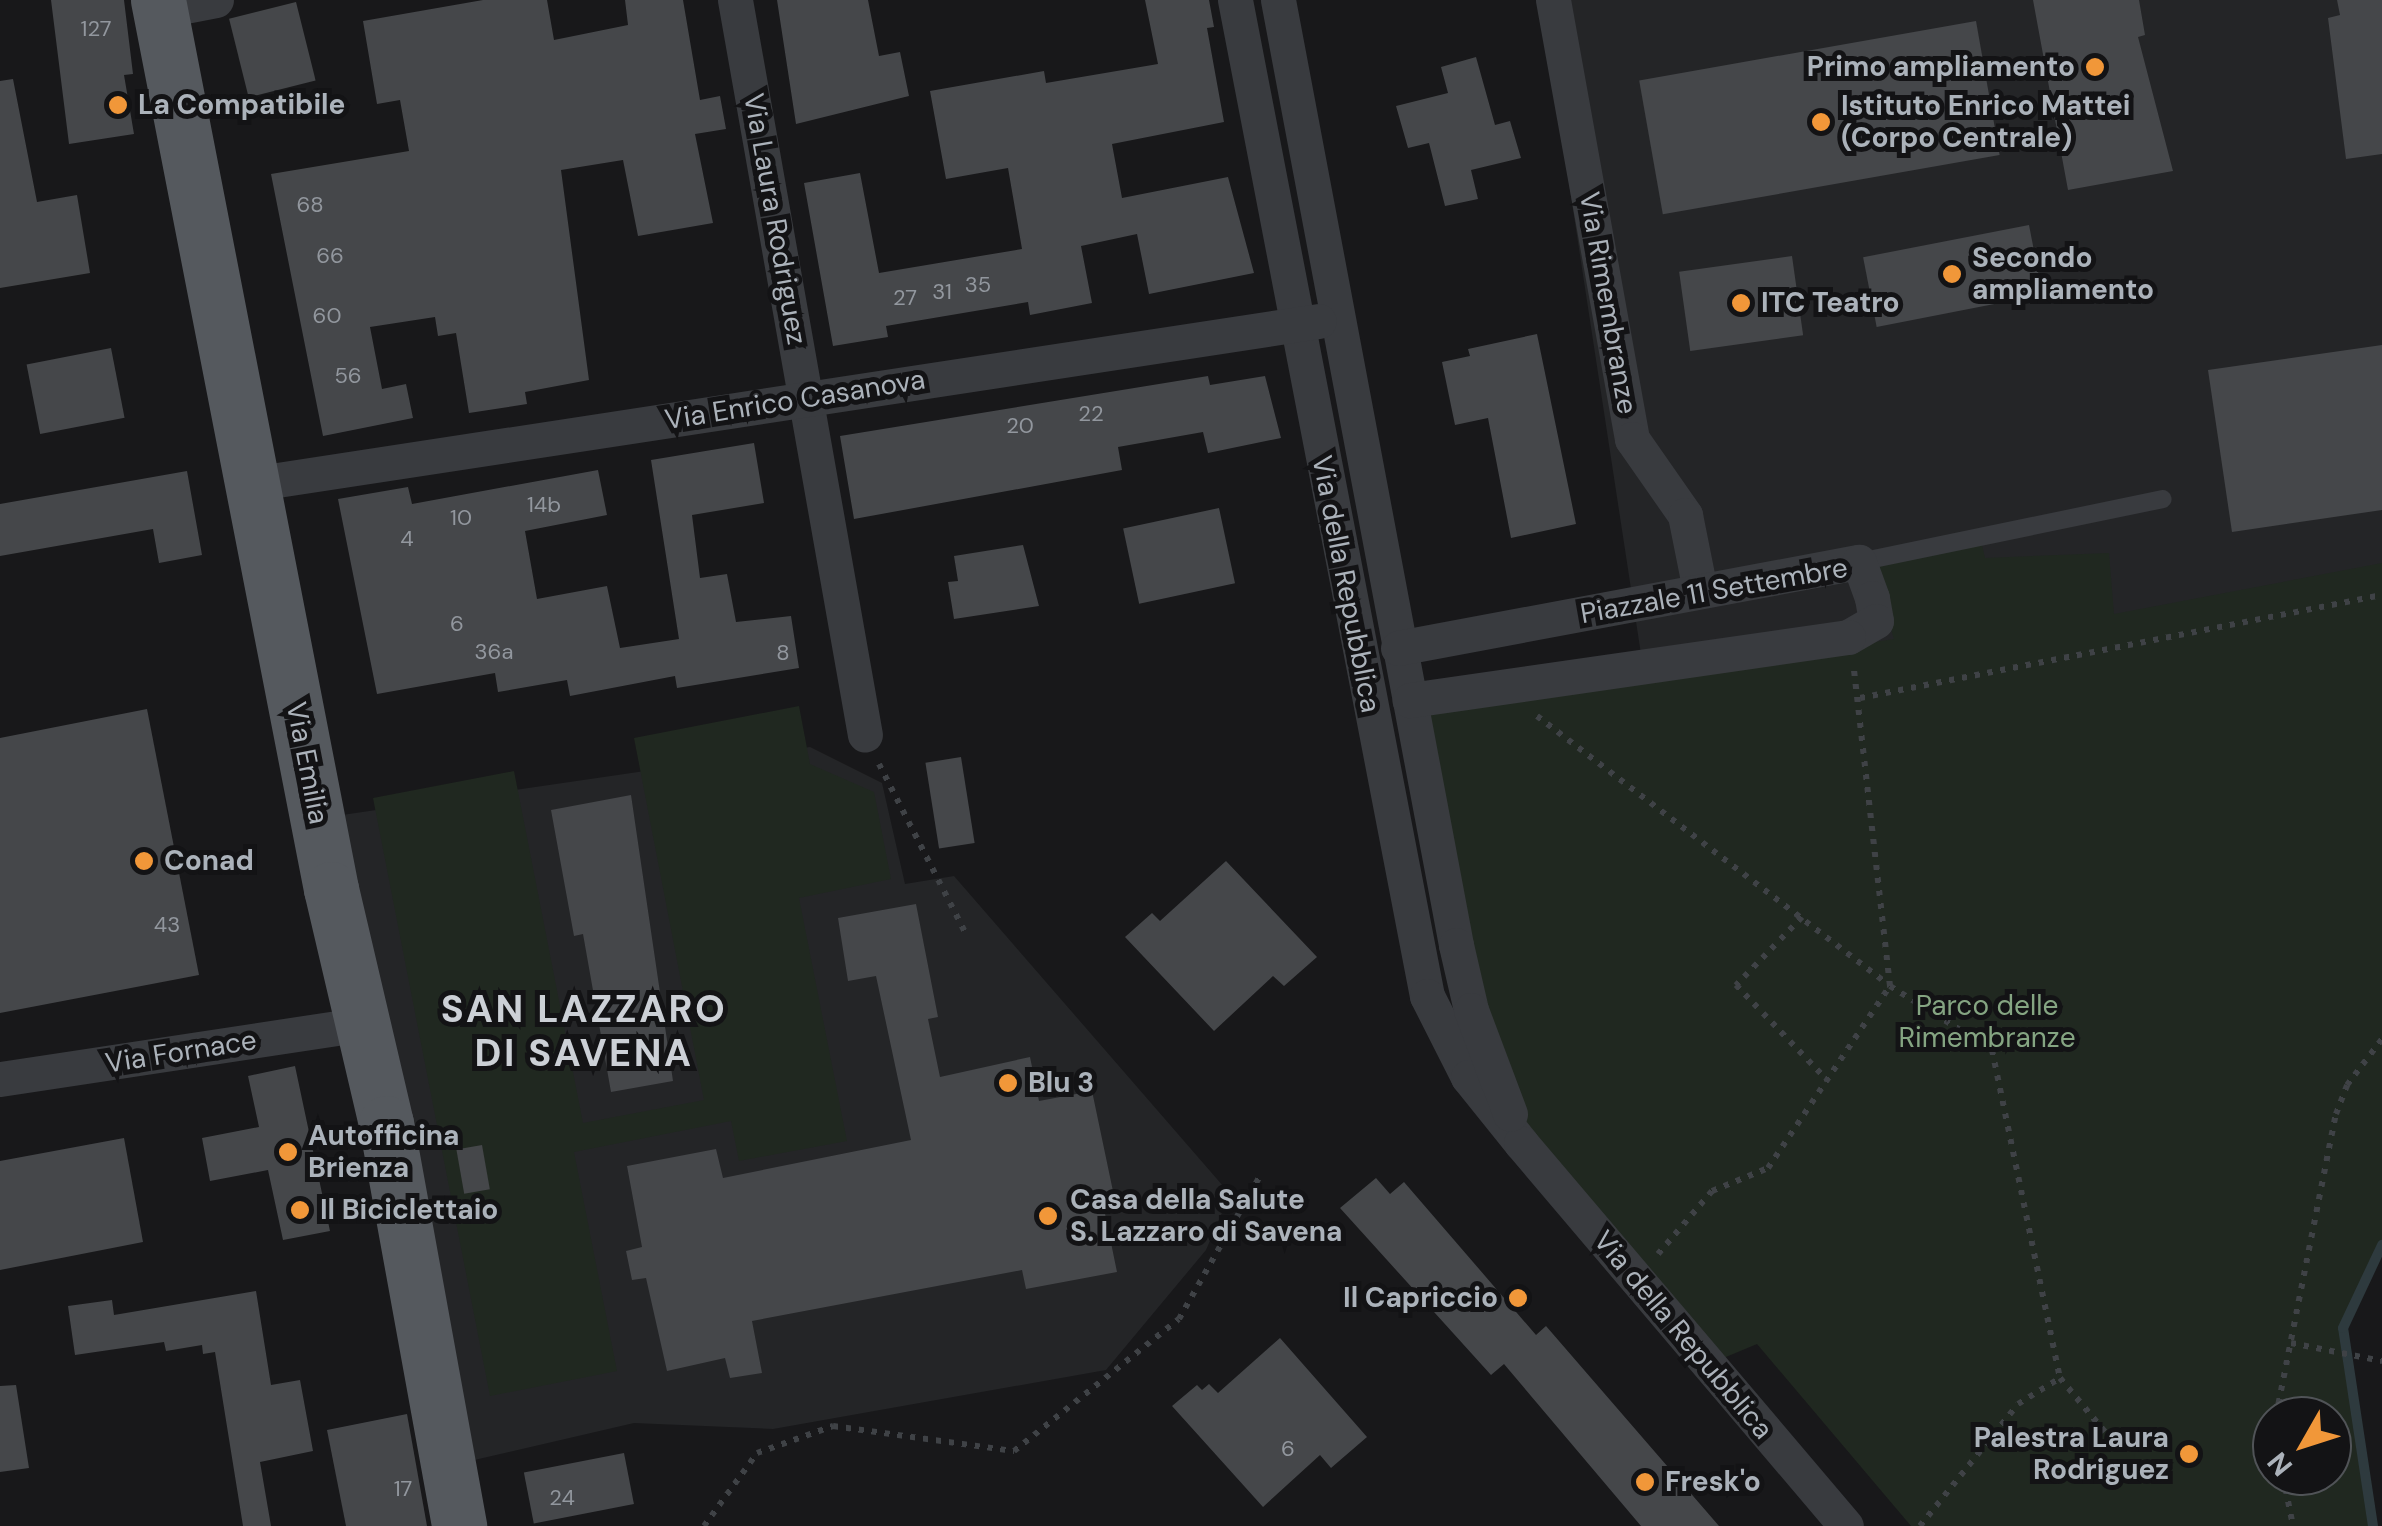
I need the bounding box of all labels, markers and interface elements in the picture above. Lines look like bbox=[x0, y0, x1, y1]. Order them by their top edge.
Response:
house number: 127 bbox=[81, 16, 111, 42]
place label: Primo ampliamento bbox=[1807, 50, 2075, 84]
marker: Primo ampliamento bbox=[2084, 56, 2106, 78]
place label: La Compatibile bbox=[138, 88, 345, 122]
place label: Istituto Enrico Mattei (Corpo Centrale) bbox=[1841, 89, 2131, 155]
street label: Via Laura Rodriguez bbox=[736, 91, 814, 347]
marker: La Compatibile bbox=[107, 94, 129, 116]
marker: Istituto Enrico Mattei (Corpo Centrale) bbox=[1810, 111, 1832, 133]
street label: Via Rimembranze bbox=[1572, 189, 1644, 417]
house number: 68 bbox=[296, 192, 324, 218]
place label: Secondo ampliamento bbox=[1972, 241, 2154, 307]
house number: 66 bbox=[316, 243, 344, 269]
marker: Secondo ampliamento bbox=[1941, 263, 1963, 285]
house number: 35 bbox=[965, 272, 991, 298]
house number: 31 bbox=[932, 279, 952, 305]
house number: 27 bbox=[893, 285, 917, 311]
place label: ITC Teatro bbox=[1761, 286, 1900, 320]
marker: ITC Teatro bbox=[1730, 292, 1752, 314]
house number: 60 bbox=[313, 303, 341, 329]
house number: 56 bbox=[334, 363, 362, 389]
street label: Via Enrico Casanova bbox=[662, 363, 928, 437]
house number: 22 bbox=[1078, 401, 1104, 427]
house number: 20 bbox=[1006, 413, 1034, 439]
street label: Via della Repubblica bbox=[1305, 453, 1387, 715]
house number: 14b bbox=[527, 492, 561, 518]
house number: 10 bbox=[450, 505, 472, 531]
house number: 4 bbox=[400, 526, 414, 552]
street label: Piazzale 11 Settembre bbox=[1578, 551, 1850, 631]
house number: 6 bbox=[450, 611, 464, 637]
house number: 36a bbox=[475, 639, 513, 665]
house number: 8 bbox=[776, 640, 790, 666]
street label: Via Emilia bbox=[279, 699, 335, 827]
place label: Conad bbox=[164, 844, 254, 878]
marker: Conad bbox=[133, 850, 155, 872]
house number: 43 bbox=[154, 912, 180, 938]
district label: SAN LAZZARO DI SAVENA bbox=[441, 987, 727, 1076]
park label: Parco delle Rimembranze bbox=[1898, 989, 2076, 1055]
street label: Via Fornace bbox=[103, 1023, 259, 1081]
place label: Blu 3 bbox=[1028, 1066, 1094, 1100]
marker: Blu 3 bbox=[997, 1072, 1019, 1094]
place label: Autofficina Brienza bbox=[308, 1119, 460, 1185]
marker: Autofficina Brienza bbox=[277, 1141, 299, 1163]
place label: Casa della Salute S. Lazzaro di Savena bbox=[1070, 1183, 1343, 1249]
place label: Il Biciclettaio bbox=[320, 1193, 498, 1227]
marker: Il Biciclettaio bbox=[289, 1199, 311, 1221]
marker: Casa della Salute S. Lazzaro di Savena bbox=[1035, 1203, 1061, 1229]
street label: Via della Repubblica bbox=[1586, 1224, 1780, 1446]
place label: Il Capriccio bbox=[1343, 1281, 1498, 1315]
marker: Il Capriccio bbox=[1507, 1287, 1529, 1309]
north arrow bbox=[2252, 1396, 2352, 1496]
place label: Palestra Laura Rodriguez bbox=[1974, 1421, 2169, 1487]
house number: 6 bbox=[1281, 1436, 1295, 1462]
marker: Palestra Laura Rodriguez bbox=[2178, 1443, 2200, 1465]
text: N bbox=[2259, 1444, 2301, 1484]
place label: Fresk'o bbox=[1665, 1465, 1761, 1499]
marker: Fresk'o bbox=[1634, 1471, 1656, 1493]
house number: 17 bbox=[394, 1476, 412, 1502]
house number: 24 bbox=[549, 1485, 575, 1511]

